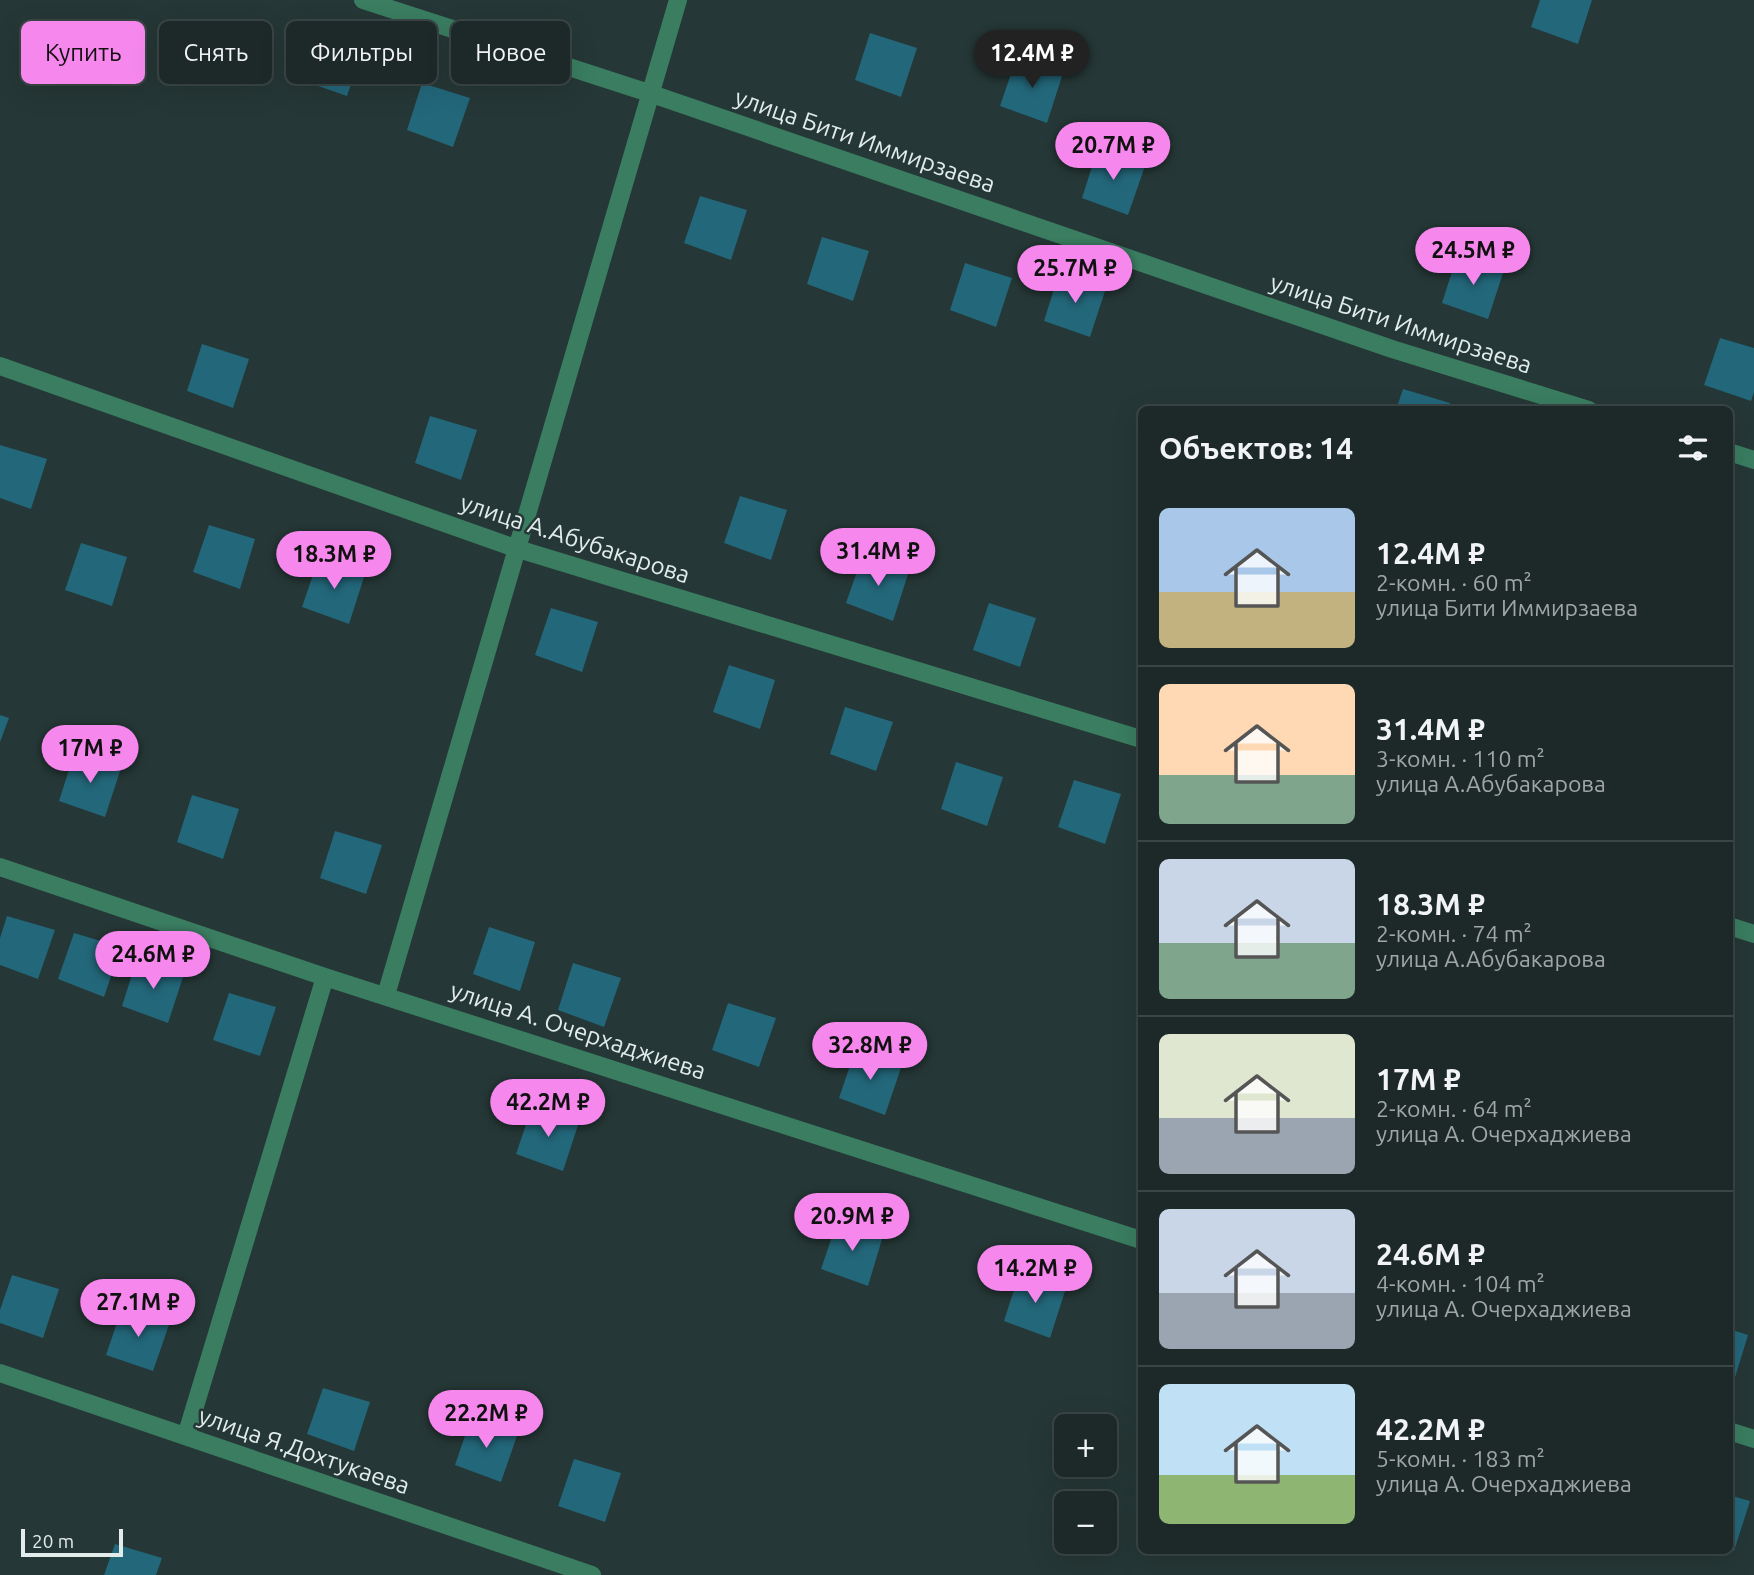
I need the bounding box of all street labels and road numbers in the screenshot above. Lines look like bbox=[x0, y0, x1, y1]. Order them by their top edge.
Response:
street label: улица Бити Иммирзаева bbox=[731, 83, 999, 198]
street label: улица Бити Иммирзаева bbox=[1267, 268, 1535, 379]
street label: улица А.Абубакарова bbox=[457, 489, 693, 588]
street label: улица А. Очерхаджиева bbox=[447, 976, 709, 1085]
street label: улица Я.Дохтукаева bbox=[195, 1402, 413, 1499]

